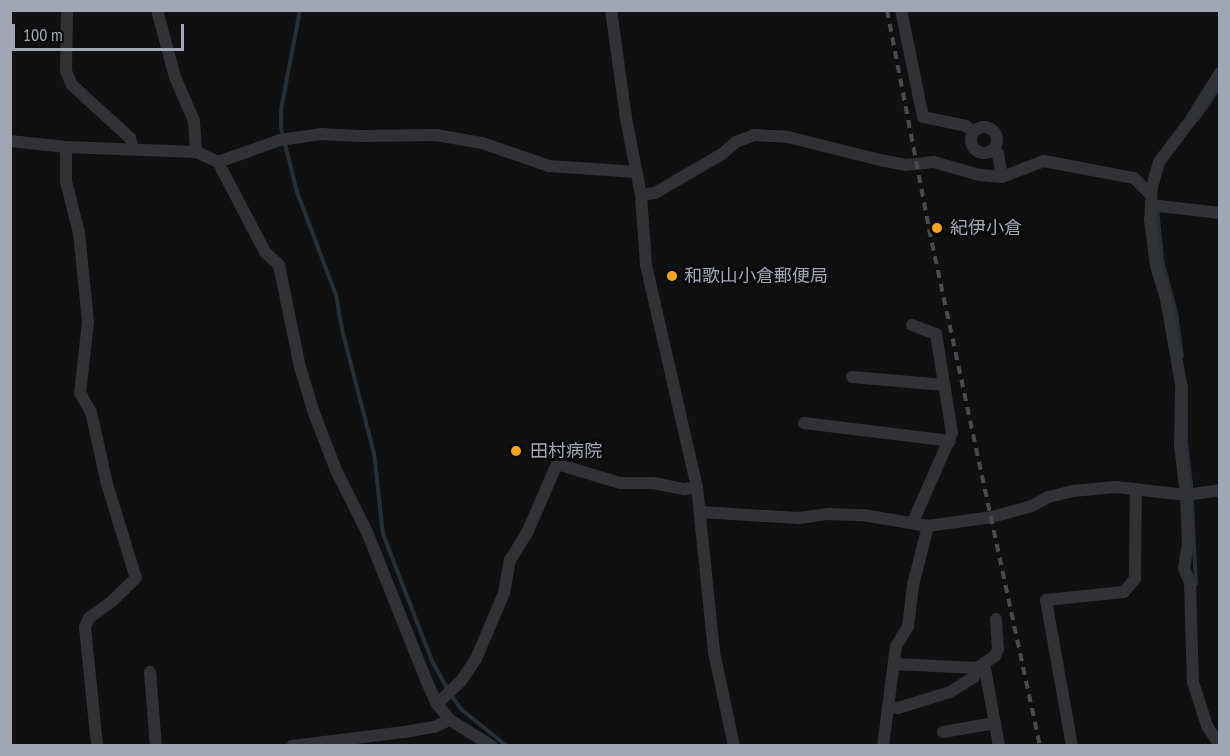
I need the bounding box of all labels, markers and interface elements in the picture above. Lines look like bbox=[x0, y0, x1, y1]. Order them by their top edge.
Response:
scale bar bbox=[15, 12, 188, 50]
text: 100 m bbox=[23, 23, 63, 46]
place label: 紀伊小倉 bbox=[950, 217, 1022, 239]
marker: 紀伊小倉 bbox=[928, 219, 946, 237]
place label: 和歌山小倉郵便局 bbox=[684, 265, 828, 287]
marker: 和歌山小倉郵便局 bbox=[665, 269, 679, 283]
place label: 田村病院 bbox=[530, 440, 602, 462]
marker: 田村病院 bbox=[507, 442, 525, 460]

